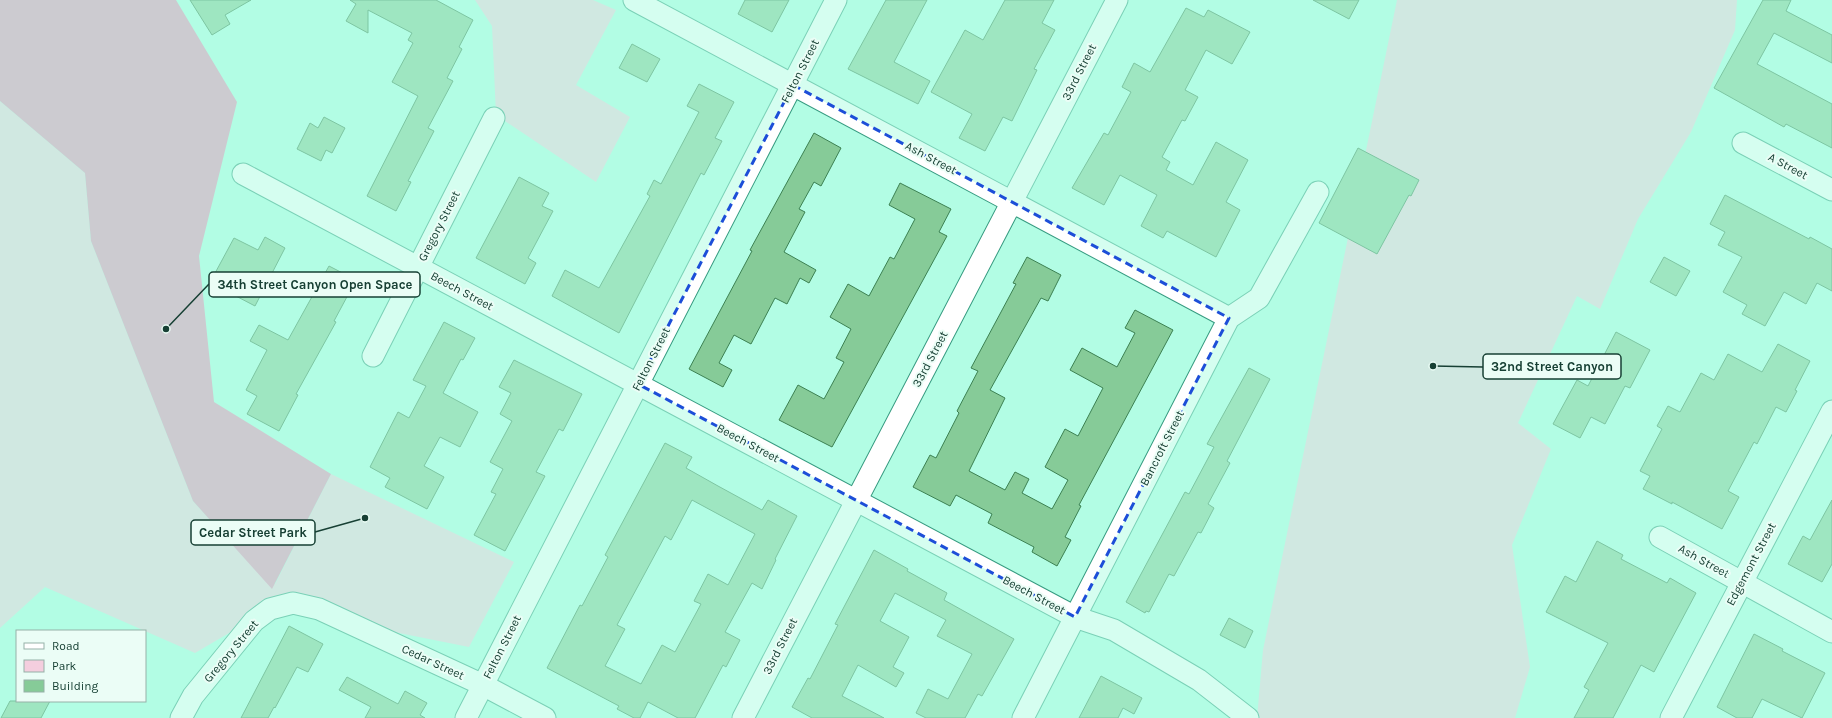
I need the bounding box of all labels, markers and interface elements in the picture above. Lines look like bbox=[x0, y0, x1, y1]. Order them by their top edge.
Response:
street label: Felton Street bbox=[778, 36, 822, 105]
street label: 33rd Street bbox=[1059, 41, 1099, 103]
street label: Ash Street bbox=[903, 139, 960, 178]
street label: A Street bbox=[1766, 150, 1811, 182]
street label: Gregory Street bbox=[415, 188, 463, 264]
street label: Beech Street bbox=[428, 269, 496, 314]
callout: 34th Street Canyon Open Space bbox=[209, 272, 420, 297]
text: 34th Street Canyon Open Space bbox=[218, 277, 413, 292]
street label: Felton Street bbox=[629, 324, 673, 393]
street label: 33rd Street bbox=[909, 328, 951, 389]
callout: 32nd Street Canyon bbox=[1483, 354, 1621, 379]
text: 32nd Street Canyon bbox=[1491, 359, 1613, 374]
street label: Bancroft Street bbox=[1137, 407, 1187, 488]
street label: Beech Street bbox=[714, 421, 782, 466]
callout: Cedar Street Park bbox=[191, 520, 315, 545]
street label: Edgemont Street bbox=[1723, 520, 1779, 608]
text: Cedar Street Park bbox=[199, 525, 307, 540]
street label: Ash Street bbox=[1676, 541, 1732, 581]
street label: Beech Street bbox=[1000, 573, 1068, 618]
street label: Felton Street bbox=[480, 612, 524, 681]
street label: 33rd Street bbox=[760, 615, 800, 677]
street label: Gregory Street bbox=[201, 617, 262, 685]
legend bbox=[16, 630, 146, 702]
text: Road bbox=[52, 639, 80, 653]
street label: Cedar Street bbox=[400, 641, 467, 683]
text: Park bbox=[52, 659, 77, 673]
text: Building bbox=[52, 679, 99, 693]

